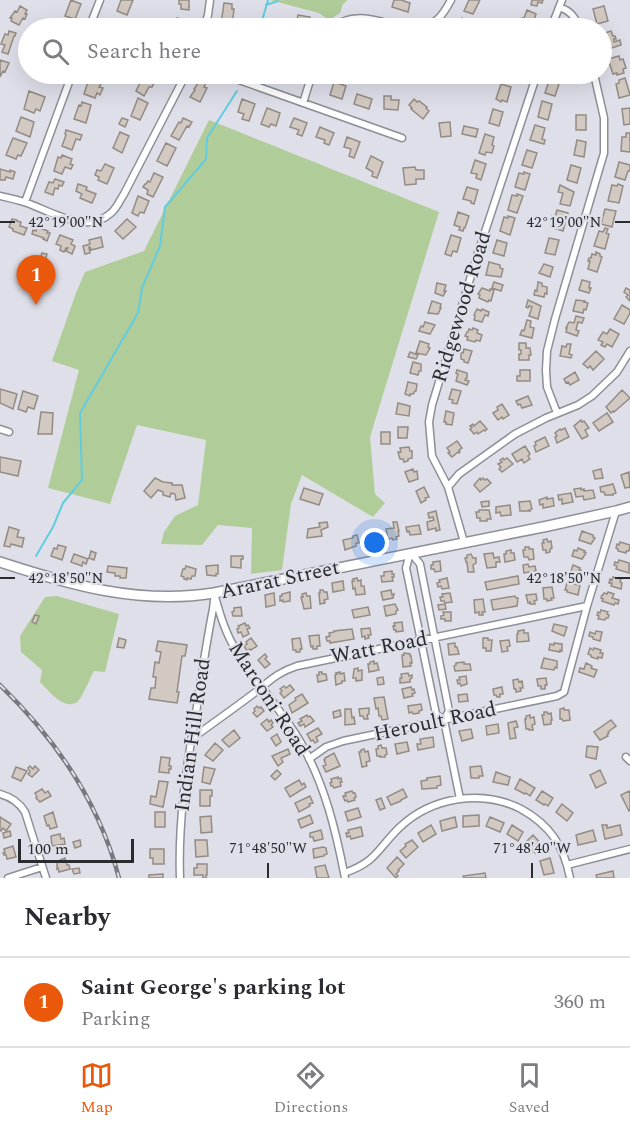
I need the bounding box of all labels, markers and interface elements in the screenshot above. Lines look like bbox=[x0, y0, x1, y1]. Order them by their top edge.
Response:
search box bbox=[18, 18, 612, 84]
icon: search bbox=[39, 35, 72, 68]
text: Search here bbox=[87, 35, 201, 68]
text: 42°19'00"N bbox=[29, 211, 104, 234]
text: 42°19'00"N bbox=[527, 211, 602, 234]
street label: Ridgewood Road bbox=[424, 227, 500, 387]
pin: 1 bbox=[16, 256, 56, 305]
your location bbox=[360, 528, 389, 557]
street label: Ararat Street bbox=[217, 552, 343, 608]
text: 42°18'50"N bbox=[29, 567, 104, 590]
text: 42°18'50"N bbox=[527, 567, 602, 590]
street label: Watt Road bbox=[328, 623, 430, 673]
street label: Marconi Road bbox=[220, 635, 318, 763]
street label: Indian Hill Road bbox=[166, 656, 220, 814]
street label: Heroult Road bbox=[371, 693, 499, 751]
scale bar bbox=[18, 836, 134, 864]
text: 100 m bbox=[27, 837, 69, 861]
text: 71°48'50"W bbox=[229, 837, 307, 860]
text: 71°48'40"W bbox=[493, 837, 571, 860]
text: Nearby bbox=[24, 897, 110, 937]
text: Saint George's parking lot bbox=[81, 971, 346, 1004]
text: 1 bbox=[38, 987, 49, 1017]
text: 360 m bbox=[554, 987, 606, 1017]
text: Parking bbox=[81, 1004, 151, 1034]
tab: Map bbox=[80, 1059, 113, 1119]
tab: Directions bbox=[274, 1059, 348, 1119]
tab: Saved bbox=[509, 1059, 550, 1119]

